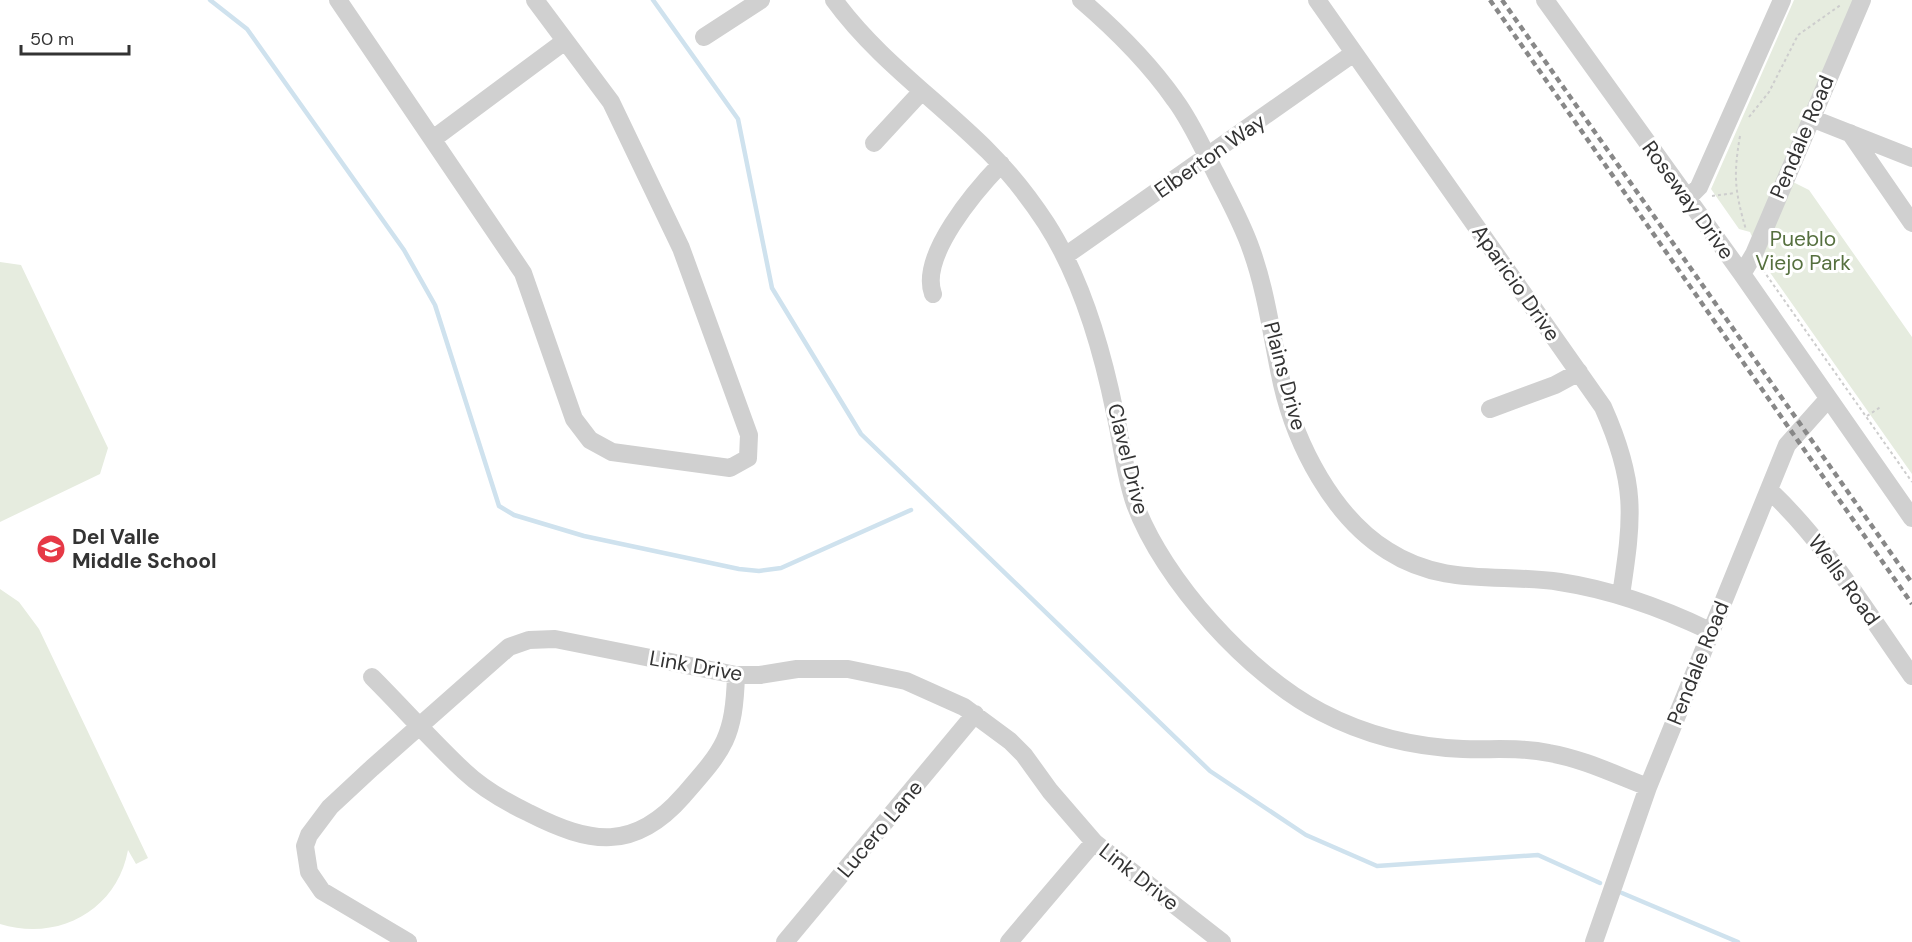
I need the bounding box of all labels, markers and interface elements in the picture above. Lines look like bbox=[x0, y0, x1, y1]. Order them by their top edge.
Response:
scale bar bbox=[21, 18, 129, 56]
text: 50 m bbox=[30, 27, 74, 51]
street label: Pendale Road bbox=[1763, 71, 1841, 203]
street label: Elberton Way bbox=[1149, 107, 1271, 205]
street label: Roseway Drive bbox=[1636, 135, 1741, 265]
street label: Aparicio Drive bbox=[1465, 219, 1567, 347]
park label: Pueblo Viejo Park bbox=[1755, 225, 1851, 277]
street label: Plains Drive bbox=[1257, 319, 1313, 433]
street label: Clavel Drive bbox=[1101, 401, 1155, 517]
place label: Del Valle Middle School bbox=[72, 523, 217, 575]
street label: Wells Road bbox=[1802, 529, 1886, 631]
school or university icon: Del Valle Middle School bbox=[35, 533, 67, 565]
street label: Pendale Road bbox=[1660, 597, 1736, 729]
street label: Link Drive bbox=[647, 644, 745, 688]
street label: Lucero Lane bbox=[831, 774, 929, 884]
street label: Link Drive bbox=[1093, 837, 1185, 917]

